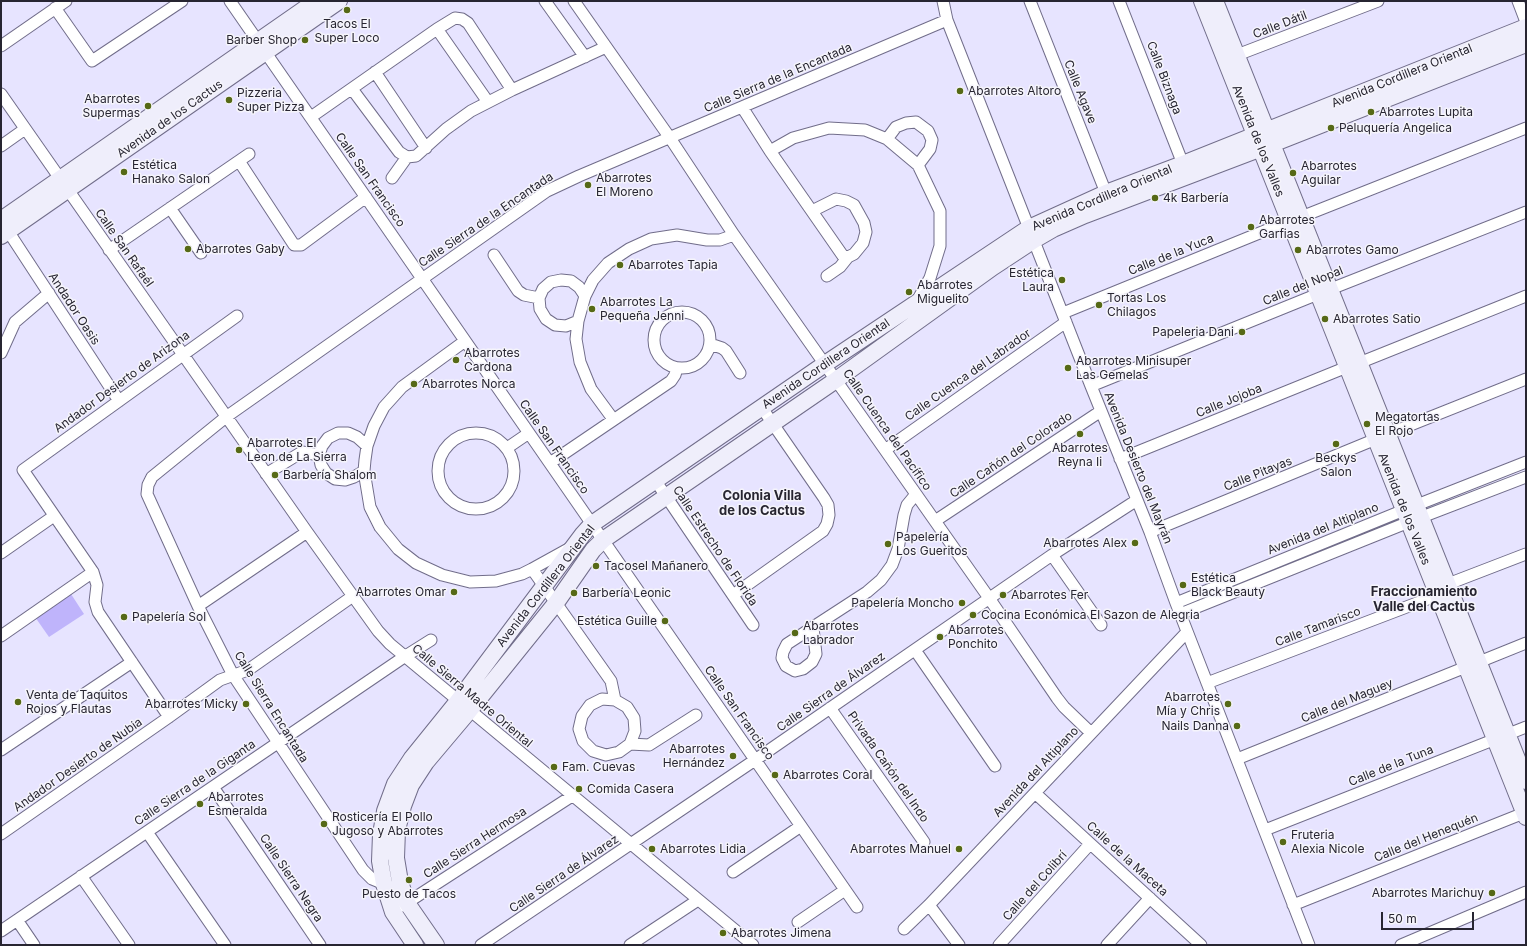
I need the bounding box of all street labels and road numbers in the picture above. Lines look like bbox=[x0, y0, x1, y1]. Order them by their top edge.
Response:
street label: Calle Dátil bbox=[1251, 8, 1309, 42]
street label: Calle Biznaga bbox=[1143, 39, 1185, 117]
street label: Calle Sierra de la Encantada bbox=[702, 40, 854, 116]
street label: Avenida Cordillera Oriental bbox=[1329, 41, 1475, 111]
street label: Calle Agave bbox=[1061, 58, 1099, 126]
street label: Avenida de los Cactus bbox=[114, 77, 226, 161]
street label: Avenida de los Valles bbox=[1229, 83, 1287, 199]
street label: Calle San Francisco bbox=[332, 130, 408, 230]
street label: Avenida Cordillera Oriental bbox=[1030, 162, 1174, 234]
street label: Calle Sierra de la Encantada bbox=[416, 169, 556, 271]
street label: Calle San Rafaél bbox=[92, 206, 156, 290]
street label: Calle de la Yuca bbox=[1126, 231, 1216, 279]
street label: Calle del Nopal bbox=[1261, 263, 1345, 309]
street label: Andador Oasis bbox=[45, 270, 103, 348]
street label: Avenida Cordillera Oriental bbox=[759, 316, 893, 412]
street label: Calle Cuenca del Labrador bbox=[902, 326, 1034, 424]
street label: Andador Desierto de Arizona bbox=[51, 328, 193, 436]
street label: Calle Cuenca del Pacífico bbox=[840, 367, 934, 493]
street label: Calle Jojoba bbox=[1194, 381, 1264, 421]
street label: Avenida Desierto del Mayrán bbox=[1101, 390, 1175, 546]
street label: Calle San Francisco bbox=[516, 397, 592, 497]
street label: Calle Cañón del Colorado bbox=[947, 409, 1075, 501]
street label: Avenida de los Valles bbox=[1375, 451, 1433, 567]
street label: Calle Pitayas bbox=[1222, 454, 1294, 494]
street label: Calle Estrecho de Florida bbox=[669, 483, 761, 609]
street label: Avenida del Altiplano bbox=[1265, 500, 1381, 558]
street label: Avenida Cordillera Oriental bbox=[494, 522, 598, 650]
street label: Calle Tamarisco bbox=[1273, 604, 1363, 650]
street label: Calle Sierra Madre Oriental bbox=[409, 641, 535, 751]
street label: Calle Sierra Encantada bbox=[231, 649, 311, 765]
street label: Calle Sierra de Álvarez bbox=[774, 649, 888, 735]
street label: Calle San Francisco bbox=[701, 663, 777, 763]
street label: Calle del Maguey bbox=[1299, 676, 1395, 726]
street label: Privada Cañón del Indo bbox=[844, 709, 932, 825]
street label: Andador Desierto de Nubia bbox=[11, 715, 145, 815]
street label: Avenida del Altiplano bbox=[990, 724, 1082, 820]
street label: Calle Sierra de la Giganta bbox=[132, 737, 258, 829]
street label: Calle de la Tuna bbox=[1346, 742, 1436, 790]
street label: Calle Sierra Hermosa bbox=[421, 804, 529, 882]
street label: Calle del Henequén bbox=[1372, 811, 1480, 865]
street label: Calle de la Maceta bbox=[1083, 819, 1171, 899]
street label: Calle Sierra Negra bbox=[256, 831, 326, 925]
street label: Calle Sierra de Álvarez bbox=[507, 832, 621, 916]
street label: Calle del Colibrí bbox=[1000, 848, 1070, 924]

